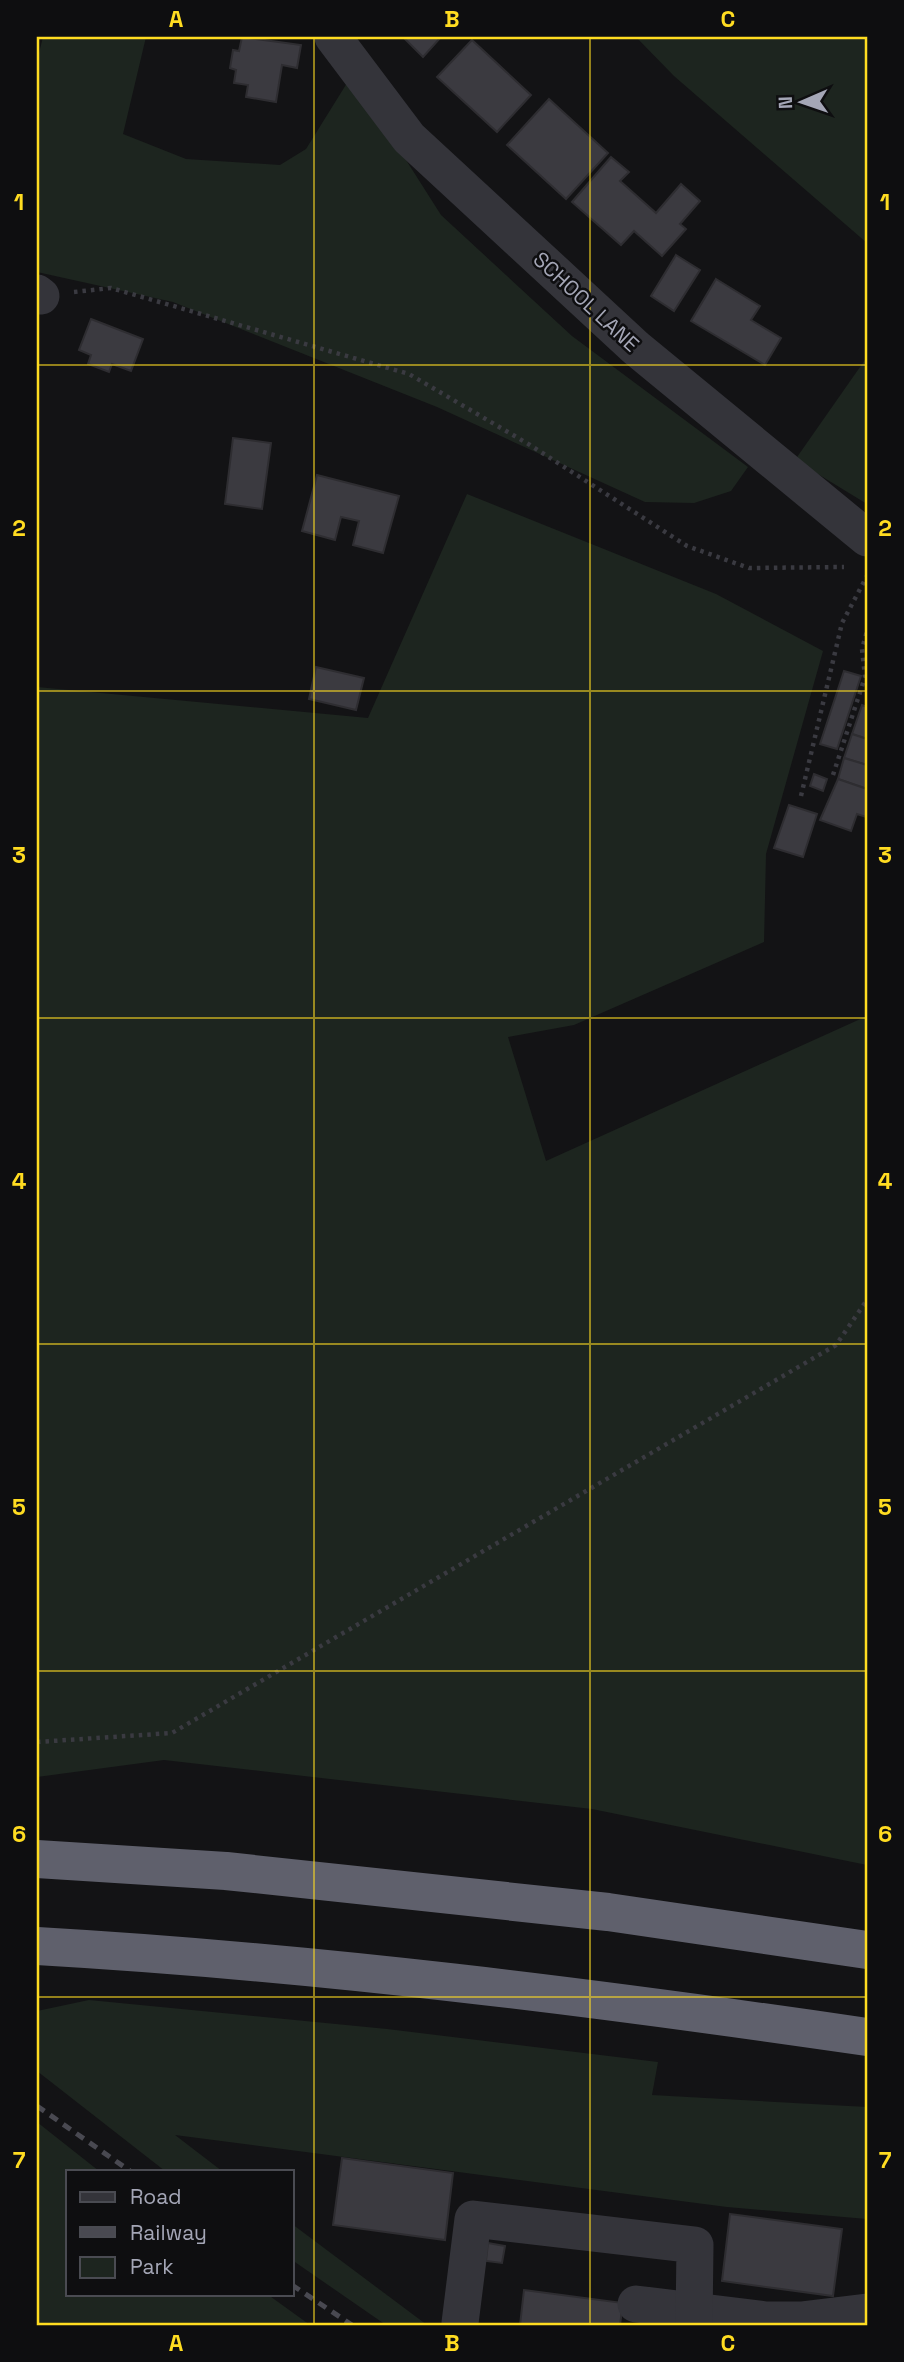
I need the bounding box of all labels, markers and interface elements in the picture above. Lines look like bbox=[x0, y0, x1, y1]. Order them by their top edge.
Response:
text: A bbox=[169, 4, 184, 34]
text: B bbox=[444, 4, 460, 34]
text: C bbox=[721, 4, 735, 34]
north arrow bbox=[768, 66, 838, 136]
text: N bbox=[773, 96, 798, 109]
text: 1 bbox=[14, 187, 24, 217]
text: 1 bbox=[880, 187, 890, 217]
street label: SCHOOL LANE bbox=[528, 246, 645, 358]
text: 2 bbox=[12, 513, 26, 543]
text: 2 bbox=[878, 513, 892, 543]
text: 3 bbox=[12, 840, 26, 870]
text: 3 bbox=[878, 840, 892, 870]
text: 4 bbox=[12, 1166, 27, 1196]
text: 4 bbox=[878, 1166, 893, 1196]
text: 5 bbox=[12, 1492, 26, 1522]
text: 5 bbox=[878, 1492, 892, 1522]
text: 6 bbox=[12, 1819, 26, 1849]
text: 6 bbox=[878, 1819, 892, 1849]
text: 7 bbox=[13, 2145, 26, 2175]
text: 7 bbox=[879, 2145, 892, 2175]
legend bbox=[66, 2170, 294, 2296]
text: Road bbox=[130, 2183, 182, 2210]
text: Railway bbox=[130, 2219, 207, 2246]
text: Park bbox=[130, 2253, 174, 2280]
text: A bbox=[169, 2328, 184, 2358]
text: B bbox=[444, 2328, 460, 2358]
text: C bbox=[721, 2328, 735, 2358]

